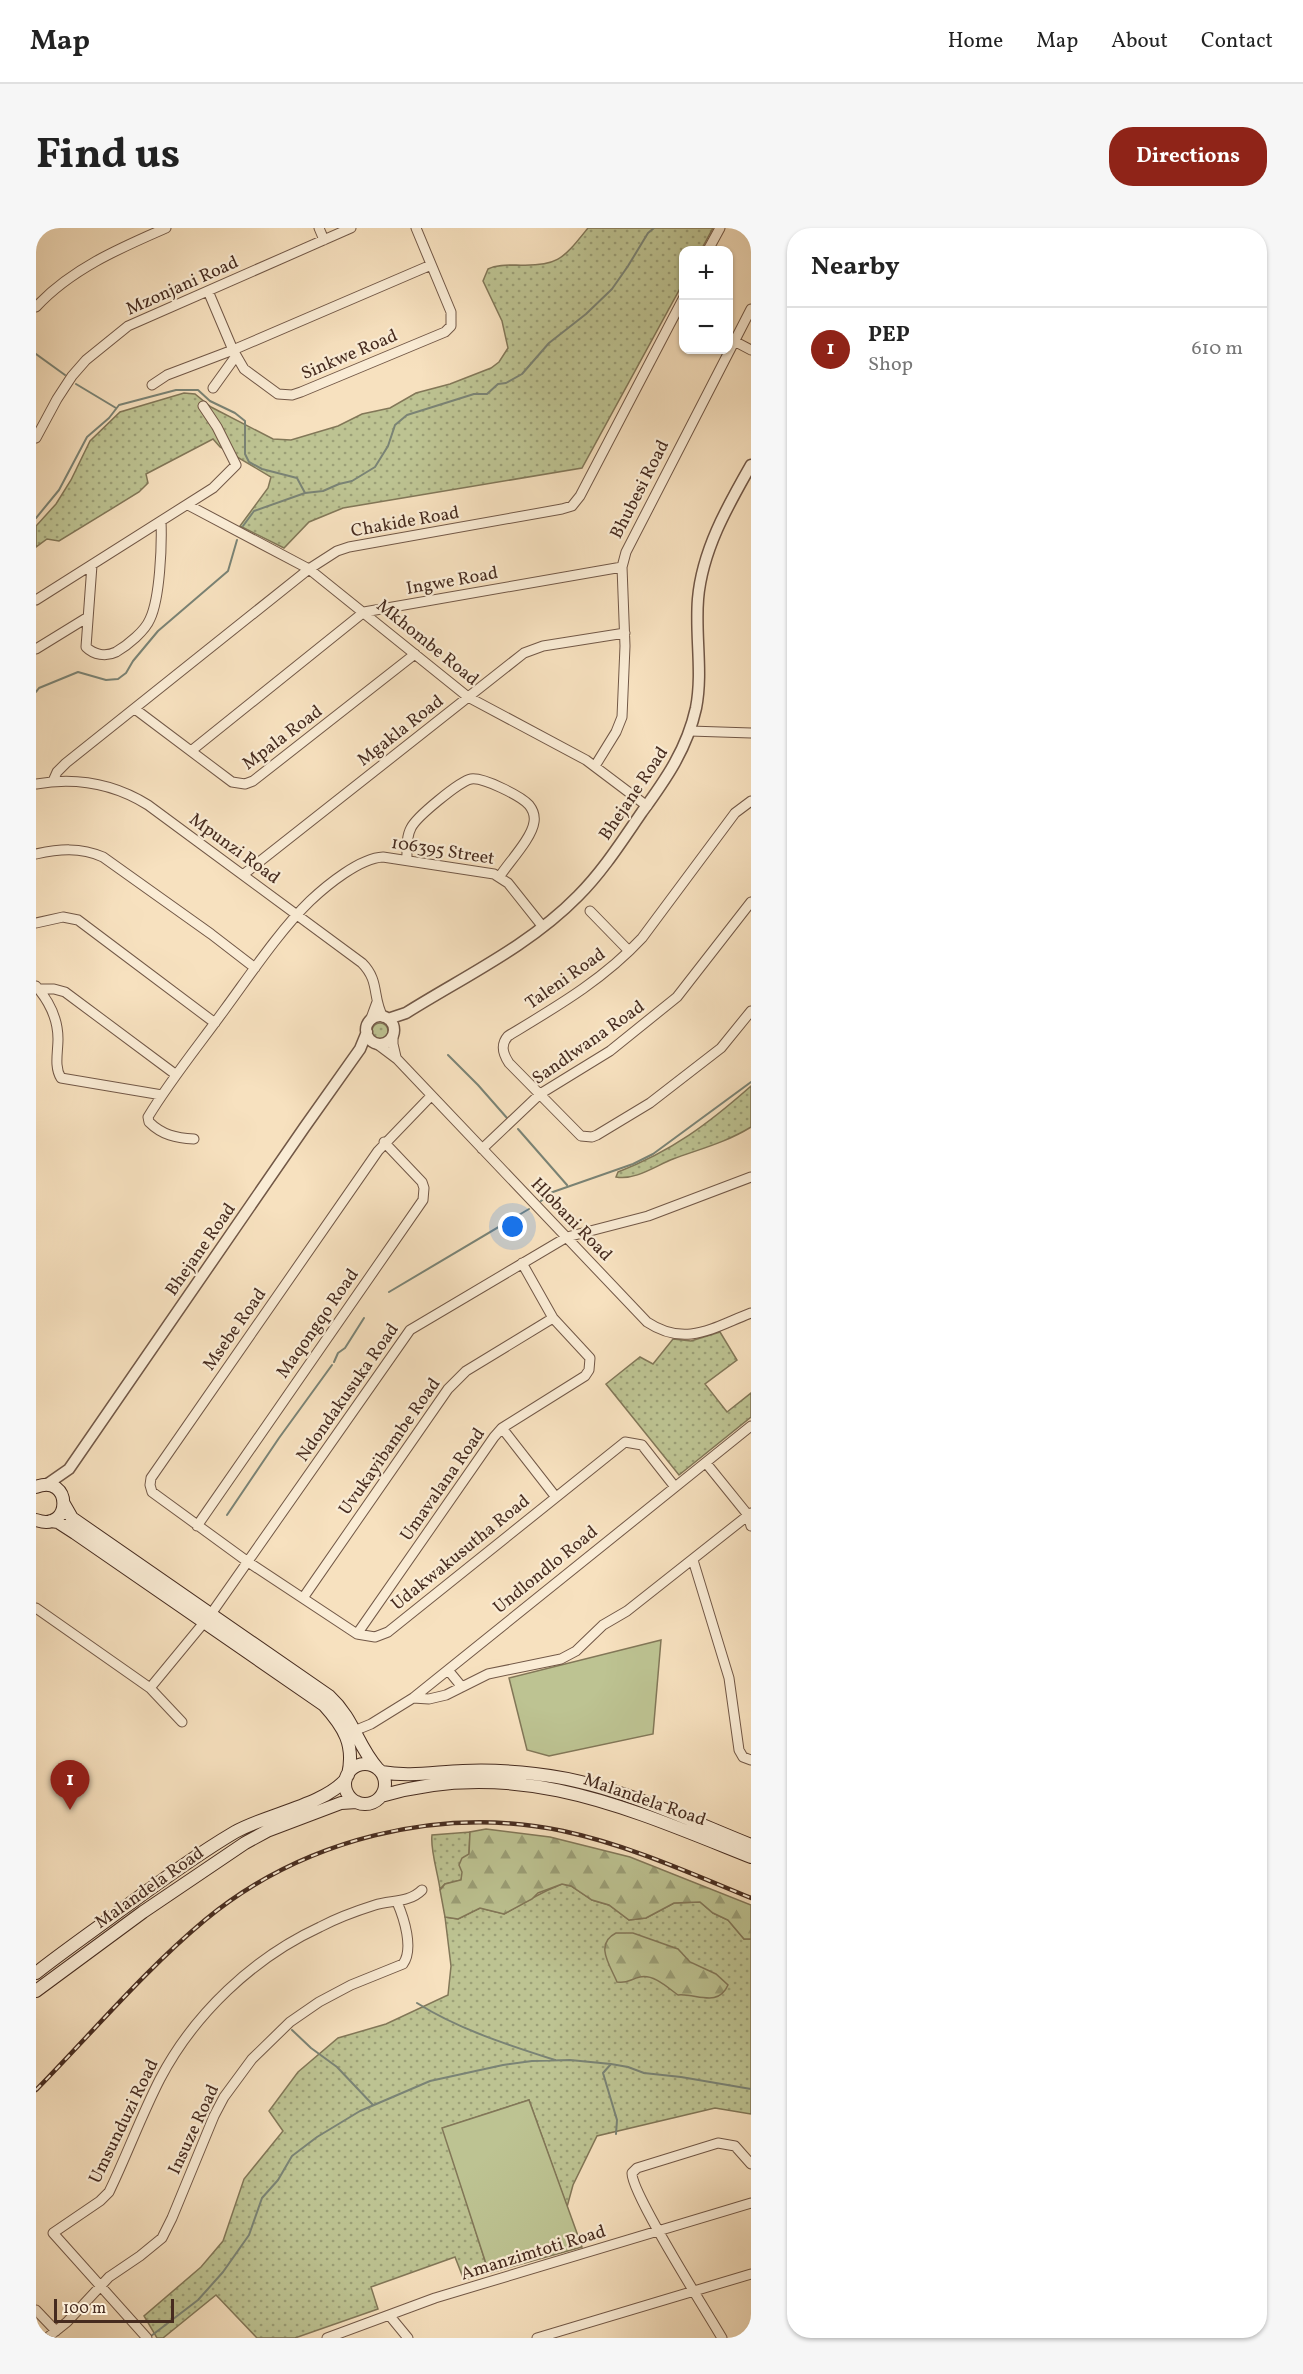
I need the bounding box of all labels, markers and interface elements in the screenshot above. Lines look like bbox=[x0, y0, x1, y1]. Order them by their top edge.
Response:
text: Map bbox=[30, 22, 90, 61]
text: Home bbox=[948, 27, 1003, 56]
text: Map bbox=[1036, 27, 1078, 56]
text: About bbox=[1111, 27, 1168, 56]
text: Contact bbox=[1201, 27, 1273, 56]
text: Find us bbox=[36, 127, 180, 186]
button: Directions bbox=[1109, 127, 1267, 186]
map controls bbox=[679, 246, 733, 354]
button: + bbox=[679, 246, 733, 300]
text: Nearby bbox=[811, 249, 900, 285]
street label: Mzonjani Road bbox=[122, 250, 243, 322]
button: − bbox=[679, 300, 733, 354]
text: PEP bbox=[868, 320, 910, 351]
street label: Sinkwe Road bbox=[298, 324, 402, 387]
text: 1 bbox=[826, 335, 835, 363]
text: 610 m bbox=[1191, 335, 1243, 363]
text: Shop bbox=[868, 351, 913, 379]
street label: Bhubesi Road bbox=[605, 436, 676, 543]
street label: Chakide Road bbox=[349, 501, 461, 544]
street label: Ingwe Road bbox=[404, 561, 500, 602]
street label: Mkhombe Road bbox=[370, 594, 484, 692]
street label: Mgakla Road bbox=[353, 690, 449, 773]
street label: Mpala Road bbox=[238, 700, 328, 777]
street label: Bhejane Road bbox=[594, 742, 675, 846]
street label: Mpunzi Road bbox=[184, 808, 285, 891]
street label: 106395 Street bbox=[389, 831, 496, 872]
street label: Taleni Road bbox=[521, 942, 611, 1016]
street label: Sandlwana Road bbox=[528, 995, 650, 1091]
street label: Hlobani Road bbox=[525, 1173, 617, 1267]
street label: Bhejane Road bbox=[160, 1198, 242, 1301]
your location bbox=[498, 1212, 527, 1241]
street label: Maqongqo Road bbox=[271, 1264, 365, 1384]
street label: Msebe Road bbox=[198, 1284, 273, 1376]
street label: Ndondakusuka Road bbox=[291, 1319, 405, 1467]
street label: Uvukayibambe Road bbox=[333, 1373, 447, 1521]
street label: Umavalana Road bbox=[395, 1423, 492, 1547]
street label: Udakwakusutha Road bbox=[386, 1489, 536, 1617]
street label: Undlondlo Road bbox=[488, 1520, 604, 1620]
pin: 1 bbox=[51, 1760, 90, 1810]
street label: Malandela Road bbox=[580, 1768, 709, 1833]
street label: Malandela Road bbox=[90, 1841, 209, 1935]
street label: Umsunduzi Road bbox=[83, 2055, 165, 2188]
street label: Insuze Road bbox=[163, 2080, 226, 2179]
street label: Amanzimtoti Road bbox=[458, 2219, 609, 2287]
scale bar bbox=[54, 2296, 174, 2324]
text: 100 m bbox=[63, 2298, 106, 2320]

